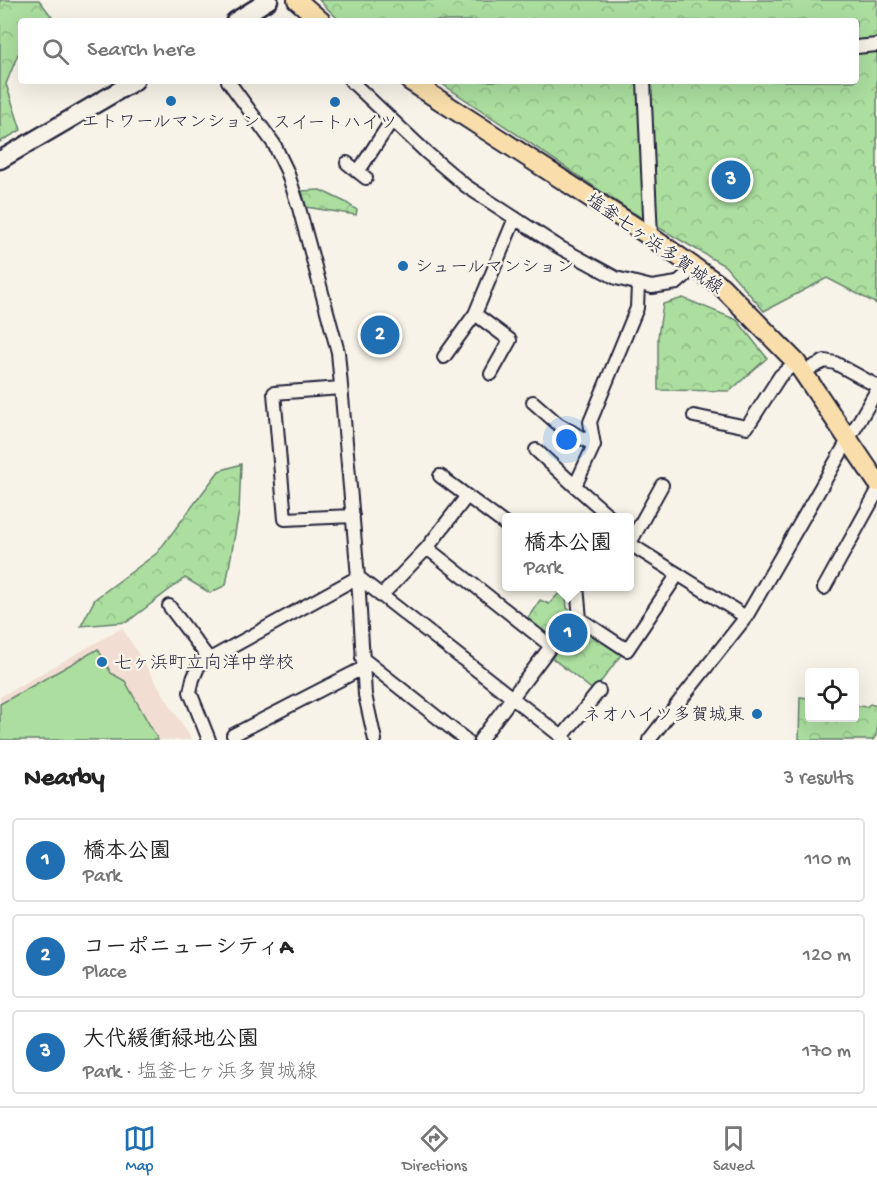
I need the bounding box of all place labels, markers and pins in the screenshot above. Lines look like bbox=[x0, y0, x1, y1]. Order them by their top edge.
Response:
marker: エトワールマンション bbox=[164, 94, 178, 108]
marker: スイートハイツ bbox=[328, 95, 342, 109]
place label: エトワールマンション bbox=[82, 113, 260, 134]
place label: スイートハイツ bbox=[273, 114, 397, 135]
pin: 3 bbox=[712, 158, 750, 202]
place label: シュールマンション bbox=[415, 258, 574, 279]
marker: シュールマンション bbox=[396, 259, 410, 273]
pin: 2 bbox=[360, 312, 400, 358]
pin: 1 bbox=[548, 610, 588, 656]
place label: 七ヶ浜町立向洋中学校 bbox=[114, 653, 294, 675]
marker: 七ヶ浜町立向洋中学校 bbox=[95, 655, 109, 669]
place label: ネオハイツ多賀城東 bbox=[583, 705, 745, 727]
marker: ネオハイツ多賀城東 bbox=[750, 707, 764, 721]

